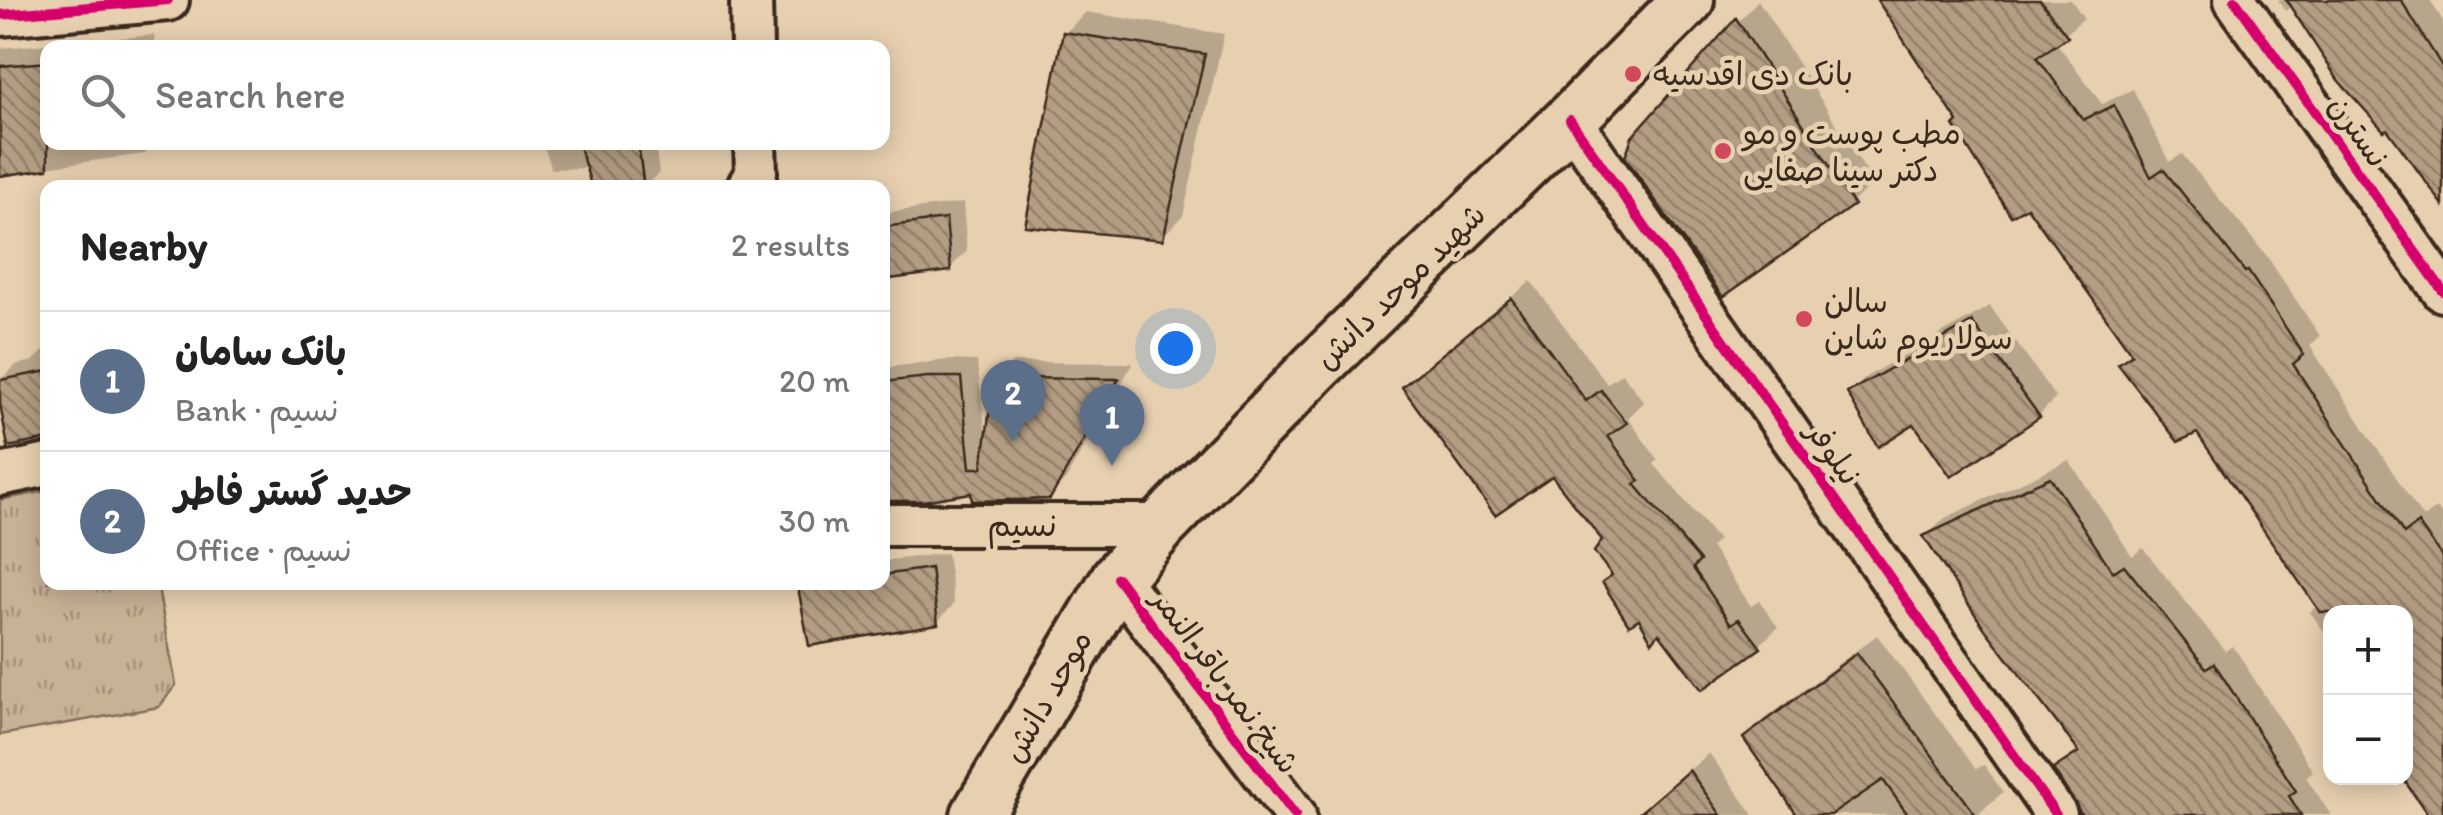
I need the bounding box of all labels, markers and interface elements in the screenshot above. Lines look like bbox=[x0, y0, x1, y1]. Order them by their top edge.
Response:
search box bbox=[40, 40, 890, 150]
place label: بانک دی اقدسیه bbox=[1653, 55, 1853, 93]
marker: بانک دی اقدسیه bbox=[1622, 63, 1644, 85]
icon: search bbox=[75, 68, 130, 123]
text: Search here bbox=[155, 72, 346, 118]
street label: نسترن bbox=[2321, 88, 2397, 174]
place label: مطب پوست و مو دکتر سینا صفایی bbox=[1740, 114, 1961, 191]
marker: مطب پوست و مو دکتر سینا صفایی bbox=[1712, 140, 1734, 162]
street label: شهید موحد دانش bbox=[1307, 195, 1493, 377]
text: Nearby bbox=[80, 220, 207, 271]
text: 2 results bbox=[731, 226, 850, 264]
place label: سالن سولاریوم شاین bbox=[1824, 282, 2013, 363]
marker: سالن سولاریوم شاین bbox=[1793, 308, 1815, 330]
your location bbox=[1150, 323, 1201, 374]
text: بانک سامان bbox=[175, 329, 346, 375]
pin: 2 bbox=[980, 360, 1046, 442]
text: 1 bbox=[105, 362, 120, 400]
text: 20 m bbox=[779, 362, 850, 400]
pin: 1 bbox=[1080, 384, 1144, 466]
text: Bank · نسیم bbox=[175, 391, 339, 429]
street label: نیلوفر bbox=[1795, 411, 1869, 493]
text: حدید گستر فاطر bbox=[175, 469, 412, 515]
text: 2 bbox=[104, 502, 121, 540]
text: 30 m bbox=[779, 502, 850, 540]
street label: نسیم bbox=[987, 506, 1057, 549]
text: Office · نسیم bbox=[175, 531, 352, 569]
street label: شیخ نمر باقر النمر bbox=[1140, 579, 1308, 783]
map controls bbox=[2323, 605, 2413, 785]
button: + bbox=[2323, 605, 2413, 695]
street label: موحد دانش bbox=[994, 623, 1100, 769]
button: − bbox=[2323, 695, 2413, 785]

